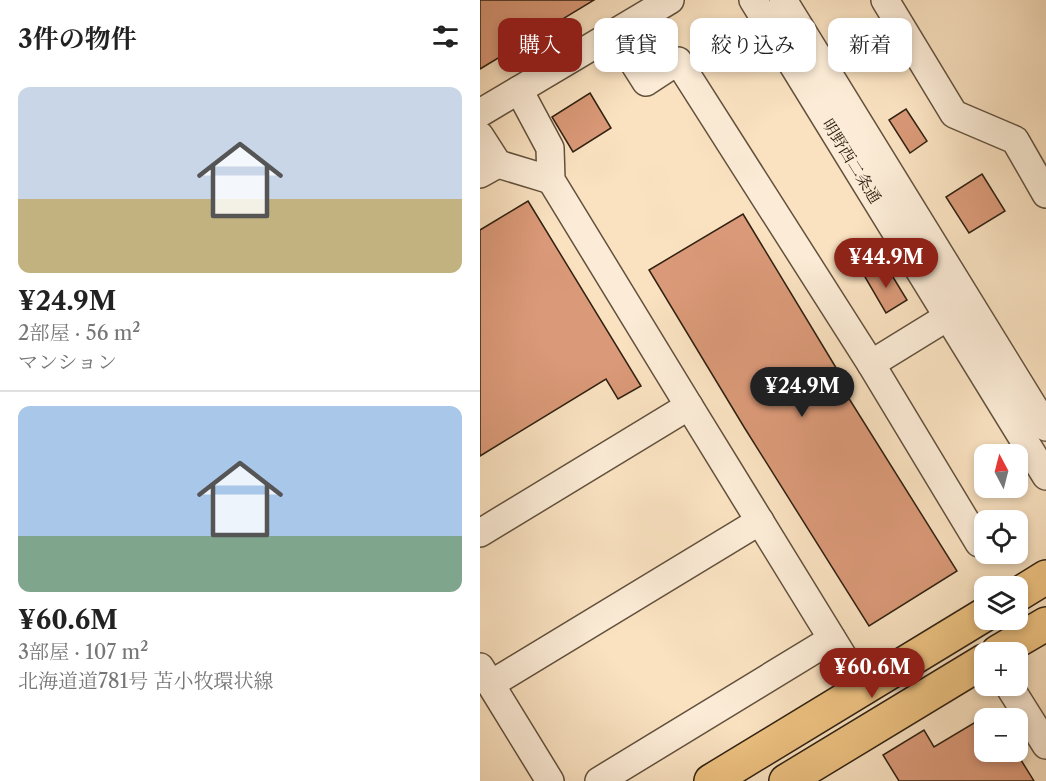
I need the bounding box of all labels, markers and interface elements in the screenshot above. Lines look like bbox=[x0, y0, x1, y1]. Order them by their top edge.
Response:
chip: 購入 bbox=[498, 18, 582, 72]
chip: 賃貸 bbox=[594, 18, 678, 72]
chip: 絞り込み bbox=[690, 18, 816, 72]
chip: 新着 bbox=[828, 18, 912, 72]
icon: filters bbox=[429, 20, 462, 53]
text: 3件の物件 bbox=[18, 23, 137, 55]
street label: 明野西二条通 bbox=[818, 115, 886, 207]
icon: home bbox=[186, 126, 294, 234]
pin: ¥44.9M bbox=[837, 238, 935, 289]
text: ¥44.9M bbox=[848, 245, 924, 269]
text: ¥24.9M bbox=[18, 285, 116, 317]
text: 2部屋 · 56 m² bbox=[18, 321, 140, 345]
text: マンション bbox=[18, 350, 117, 374]
pin: ¥24.9M bbox=[753, 367, 851, 418]
text: ¥24.9M bbox=[764, 374, 840, 398]
north arrow bbox=[974, 444, 1028, 498]
map controls bbox=[974, 444, 1028, 762]
icon: home bbox=[186, 445, 294, 553]
button: locate bbox=[974, 510, 1028, 564]
button: layers bbox=[974, 576, 1028, 630]
text: ¥60.6M bbox=[18, 604, 118, 636]
text: 3部屋 · 107 m² bbox=[18, 640, 148, 664]
button: + bbox=[974, 642, 1028, 696]
pin: ¥60.6M bbox=[823, 648, 921, 699]
text: ¥60.6M bbox=[834, 655, 910, 679]
text: 北海道道781号 苫小牧環状線 bbox=[18, 669, 273, 693]
button: − bbox=[974, 708, 1028, 762]

